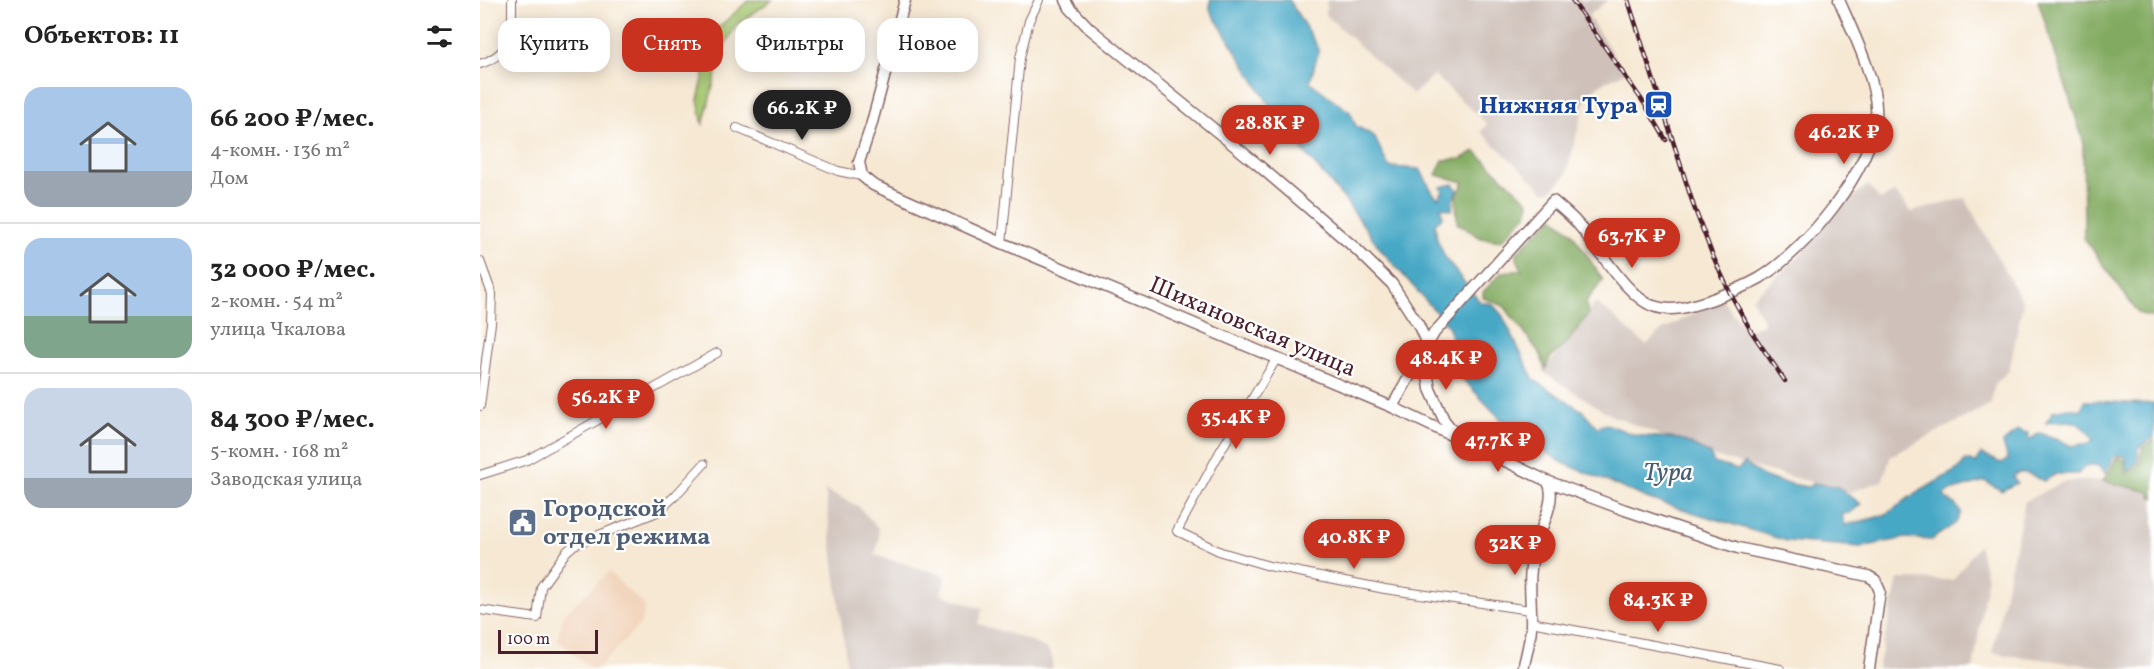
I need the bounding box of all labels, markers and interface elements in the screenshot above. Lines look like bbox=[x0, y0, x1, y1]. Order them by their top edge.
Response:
text: Объектов: 11 bbox=[24, 18, 179, 54]
chip: Купить bbox=[498, 18, 610, 72]
chip: Снять bbox=[622, 18, 723, 72]
chip: Фильтры bbox=[735, 18, 865, 72]
chip: Новое bbox=[877, 18, 978, 72]
icon: filters bbox=[423, 20, 456, 53]
station icon: Нижняя Тура bbox=[1643, 89, 1675, 121]
pin: 66.2K ₽ bbox=[747, 90, 857, 141]
place label: Нижняя Тура bbox=[1479, 90, 1638, 124]
text: 66.2K ₽ bbox=[767, 95, 837, 123]
text: 66 200 ₽/мес. bbox=[210, 101, 375, 137]
pin: 28.8K ₽ bbox=[1215, 105, 1325, 156]
text: 28.8K ₽ bbox=[1235, 110, 1305, 138]
icon: home bbox=[72, 111, 144, 183]
pin: 46.2K ₽ bbox=[1789, 114, 1899, 165]
text: 46.2K ₽ bbox=[1808, 119, 1880, 147]
text: 4-комн. · 136 m² bbox=[210, 137, 350, 165]
text: Дом bbox=[210, 165, 249, 193]
pin: 63.7K ₽ bbox=[1577, 218, 1687, 269]
text: 63.7K ₽ bbox=[1598, 223, 1666, 251]
text: 32 000 ₽/мес. bbox=[210, 252, 376, 288]
icon: home bbox=[72, 262, 144, 334]
street label: Шихановская улица bbox=[1144, 269, 1361, 387]
text: 2-комн. · 54 m² bbox=[210, 288, 343, 316]
text: улица Чкалова bbox=[210, 316, 346, 344]
pin: 48.4K ₽ bbox=[1391, 340, 1501, 391]
text: 48.4K ₽ bbox=[1410, 345, 1482, 373]
pin: 56.2K ₽ bbox=[551, 379, 661, 430]
text: 56.2K ₽ bbox=[572, 384, 640, 412]
pin: 35.4K ₽ bbox=[1181, 399, 1291, 450]
text: 84 300 ₽/мес. bbox=[210, 402, 375, 438]
text: 35.4K ₽ bbox=[1201, 404, 1271, 432]
icon: home bbox=[72, 412, 144, 484]
pin: 47.7K ₽ bbox=[1443, 422, 1553, 473]
text: 47.7K ₽ bbox=[1465, 427, 1531, 455]
text: 5-комн. · 168 m² bbox=[210, 438, 348, 466]
water label: Тура bbox=[1643, 455, 1693, 491]
text: Заводская улица bbox=[210, 466, 363, 494]
place label: Городской отдел режима bbox=[543, 493, 710, 555]
public building icon: Городской отдел режима bbox=[506, 506, 538, 538]
pin: 40.8K ₽ bbox=[1299, 519, 1409, 570]
text: 40.8K ₽ bbox=[1318, 524, 1390, 552]
pin: 32K ₽ bbox=[1473, 525, 1557, 576]
text: 32K ₽ bbox=[1489, 530, 1541, 558]
pin: 84.3K ₽ bbox=[1603, 582, 1713, 633]
text: 84.3K ₽ bbox=[1623, 587, 1693, 615]
scale bar bbox=[498, 627, 598, 654]
text: 100 m bbox=[507, 629, 550, 651]

